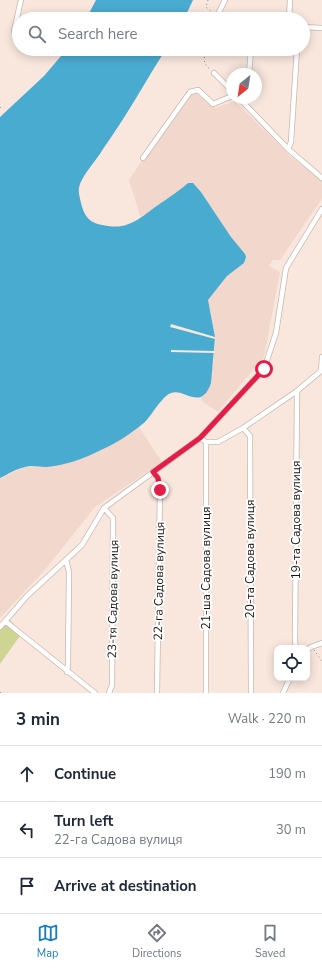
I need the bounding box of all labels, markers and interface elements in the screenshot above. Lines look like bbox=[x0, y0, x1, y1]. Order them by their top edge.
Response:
search box bbox=[12, 12, 310, 56]
icon: search bbox=[26, 23, 48, 45]
text: Search here bbox=[58, 24, 138, 44]
north arrow bbox=[226, 68, 262, 104]
route start bbox=[255, 360, 273, 378]
street label: 19-та Садова вулиця bbox=[288, 461, 304, 579]
route end bbox=[151, 481, 169, 499]
street label: 20-та Садова вулиця bbox=[242, 500, 258, 618]
street label: 21-ша Садова вулиця bbox=[198, 506, 214, 630]
street label: 22-га Садова вулиця bbox=[150, 522, 168, 640]
street label: 23-тя Садова вулиця bbox=[104, 539, 122, 659]
map controls bbox=[274, 645, 310, 681]
button: locate bbox=[274, 645, 310, 681]
text: 3 min bbox=[16, 708, 60, 731]
text: Walk · 220 m bbox=[228, 710, 306, 728]
icon: ahead bbox=[16, 763, 38, 785]
text: Continue bbox=[54, 764, 116, 784]
text: 190 m bbox=[268, 765, 306, 783]
text: Turn left bbox=[54, 811, 113, 831]
icon: left bbox=[16, 819, 38, 841]
text: 30 m bbox=[276, 821, 306, 839]
text: 22-га Садова вулиця bbox=[54, 831, 183, 849]
icon: arrive bbox=[16, 875, 38, 897]
text: Arrive at destination bbox=[54, 876, 197, 896]
tab: Map bbox=[37, 922, 59, 961]
tab: Directions bbox=[132, 922, 182, 961]
tab: Saved bbox=[255, 922, 285, 961]

